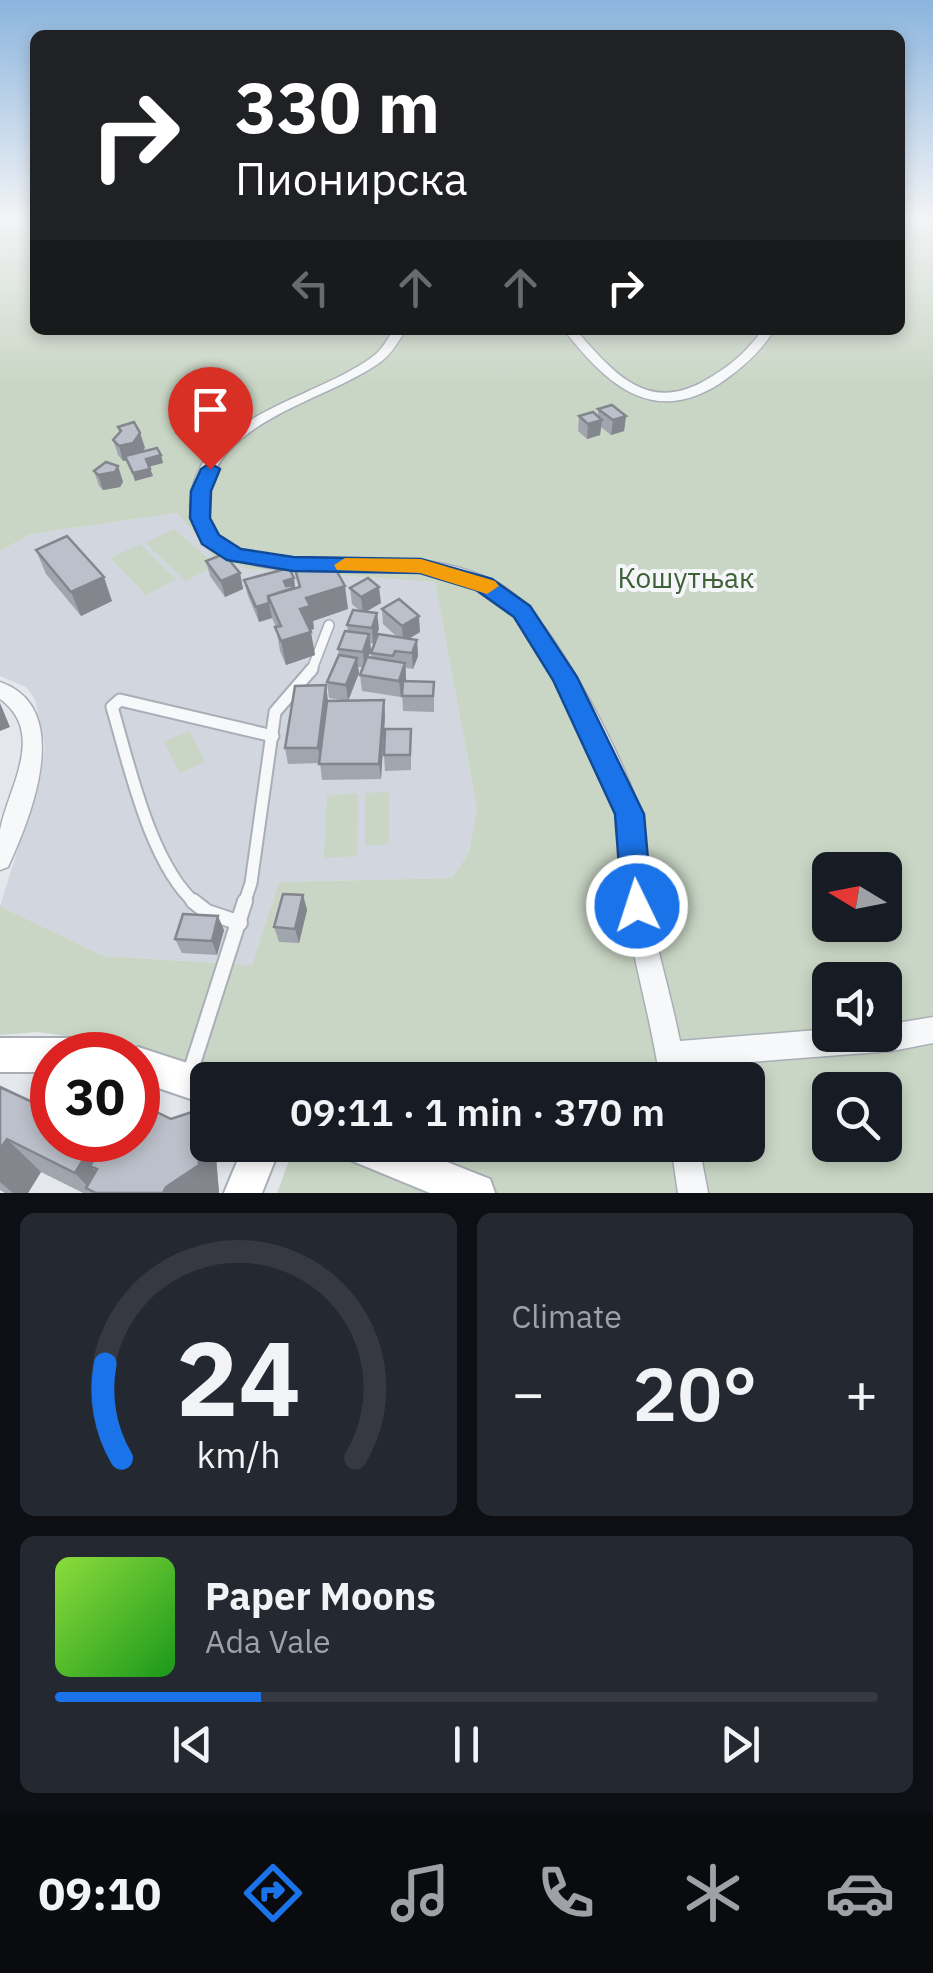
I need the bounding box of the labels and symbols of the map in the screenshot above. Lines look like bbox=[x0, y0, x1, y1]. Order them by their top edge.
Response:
pin bbox=[168, 367, 253, 470]
park label: Кошутњак bbox=[618, 559, 754, 596]
north arrow bbox=[812, 852, 902, 942]
position arrow bbox=[585, 854, 689, 958]
speed limit sign: 30 bbox=[30, 1032, 160, 1162]

